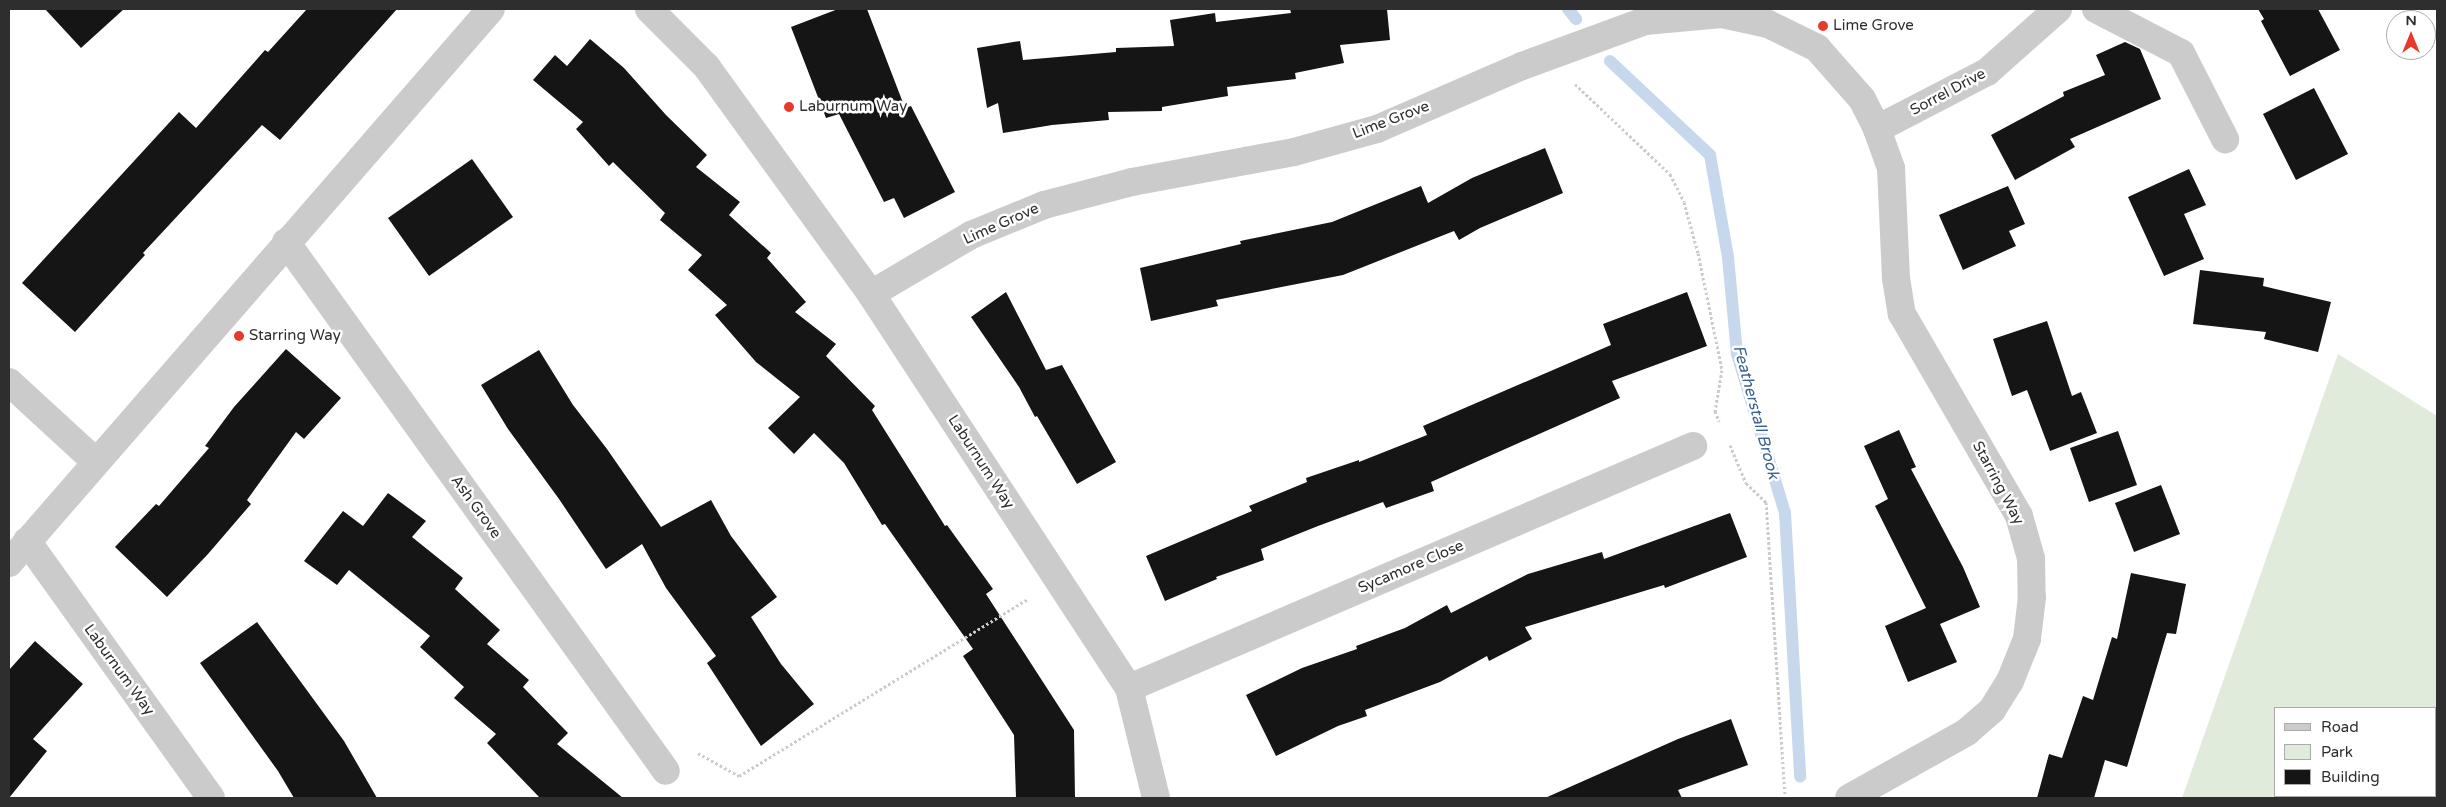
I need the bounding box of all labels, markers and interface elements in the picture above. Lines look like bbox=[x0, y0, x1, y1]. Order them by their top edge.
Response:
north arrow bbox=[2386, 10, 2436, 60]
text: N bbox=[2405, 12, 2417, 29]
place label: Lime Grove bbox=[1833, 17, 1914, 35]
marker: Lime Grove bbox=[1817, 20, 1829, 32]
street label: Sorrel Drive bbox=[1907, 65, 1989, 119]
street label: Lime Grove bbox=[1350, 97, 1432, 143]
place label: Laburnum Way bbox=[799, 98, 907, 116]
marker: Laburnum Way bbox=[783, 101, 795, 113]
street label: Lime Grove bbox=[960, 199, 1042, 249]
place label: Starring Way bbox=[249, 327, 341, 345]
marker: Starring Way bbox=[233, 330, 245, 342]
water label: Featherstall Brook bbox=[1729, 343, 1783, 481]
street label: Laburnum Way bbox=[944, 412, 1018, 512]
street label: Starring Way bbox=[1969, 438, 2027, 528]
street label: Ash Grove bbox=[447, 472, 505, 542]
street label: Sycamore Close bbox=[1356, 537, 1466, 597]
street label: Laburnum Way bbox=[80, 621, 158, 719]
legend bbox=[2274, 707, 2436, 797]
text: Road bbox=[2321, 718, 2359, 736]
text: Park bbox=[2321, 743, 2353, 761]
text: Building bbox=[2321, 768, 2380, 786]

